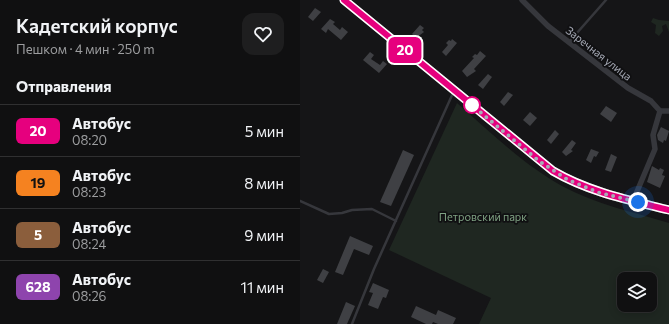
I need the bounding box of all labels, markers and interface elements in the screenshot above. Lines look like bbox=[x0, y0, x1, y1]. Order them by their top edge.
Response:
button: heart bbox=[242, 13, 284, 55]
text: Кадетский корпус bbox=[16, 14, 178, 37]
street label: Заречная улица bbox=[563, 23, 635, 83]
line badge: 20 bbox=[387, 37, 423, 63]
text: Пешком · 4 мин · 250 m bbox=[16, 41, 155, 57]
text: 20 bbox=[396, 41, 414, 58]
text: Отправления bbox=[16, 77, 112, 95]
unlabelled marker bbox=[463, 96, 481, 114]
text: Автобус bbox=[72, 114, 131, 132]
text: 20 bbox=[29, 122, 47, 139]
text: 5 мин bbox=[245, 122, 284, 140]
text: 08:20 bbox=[72, 132, 107, 148]
text: Автобус bbox=[72, 166, 131, 184]
text: 19 bbox=[31, 174, 45, 191]
text: 8 мин bbox=[244, 174, 284, 192]
text: 08:23 bbox=[72, 184, 106, 200]
your location bbox=[628, 192, 648, 212]
park label: Петровский парк bbox=[439, 210, 527, 223]
text: Автобус bbox=[72, 218, 131, 236]
text: 5 bbox=[34, 226, 42, 243]
text: 9 мин bbox=[244, 226, 284, 244]
text: 08:24 bbox=[72, 236, 106, 252]
text: Автобус bbox=[72, 270, 131, 288]
map controls bbox=[617, 272, 657, 312]
button: layers bbox=[617, 272, 657, 312]
text: 628 bbox=[25, 278, 51, 295]
text: 11 мин bbox=[240, 278, 284, 296]
text: 08:26 bbox=[72, 288, 107, 304]

